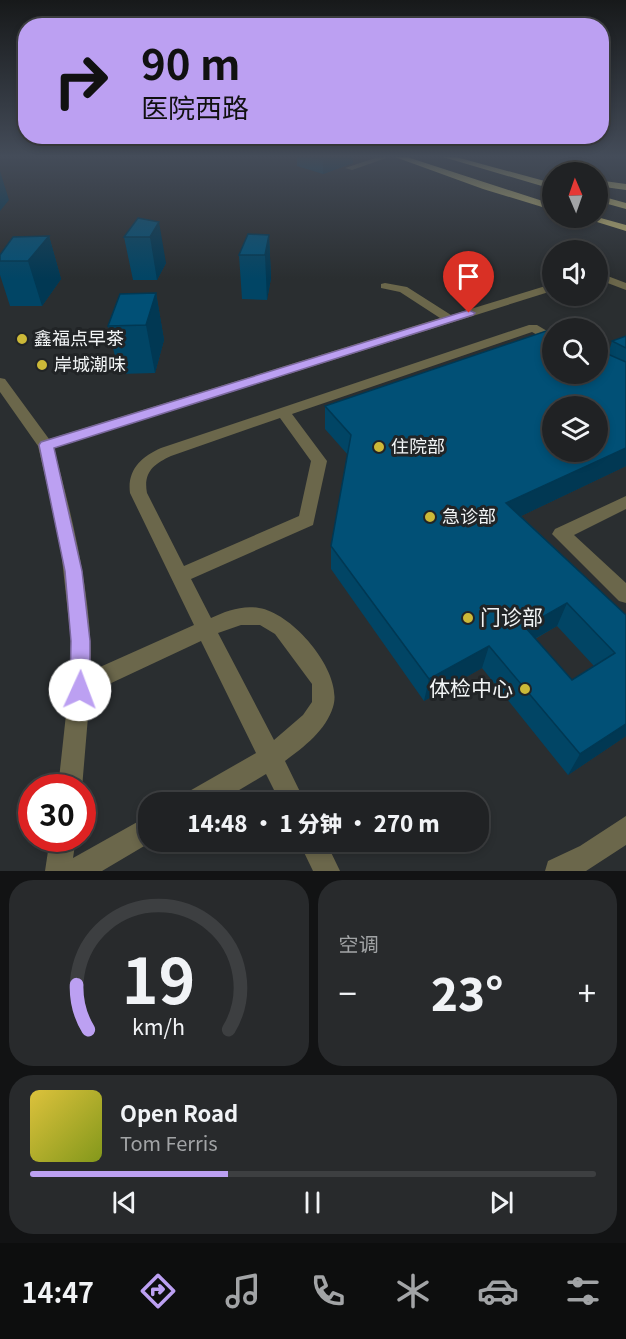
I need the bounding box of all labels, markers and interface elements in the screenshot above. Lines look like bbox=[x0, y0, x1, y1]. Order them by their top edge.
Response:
text: 90 m bbox=[141, 31, 241, 92]
icon: right bbox=[42, 42, 120, 120]
text: 医院西路 bbox=[141, 87, 249, 126]
north arrow bbox=[542, 162, 608, 228]
map controls bbox=[542, 162, 608, 462]
button: sound bbox=[542, 240, 608, 306]
pin bbox=[443, 251, 494, 313]
icon: arrive bbox=[452, 260, 485, 293]
button: search bbox=[542, 318, 608, 384]
place label: 鑫福点早茶 bbox=[34, 324, 124, 350]
marker: 鑫福点早茶 bbox=[15, 332, 29, 346]
place label: 岸城潮味 bbox=[54, 350, 126, 376]
marker: 岸城潮味 bbox=[35, 358, 49, 372]
button: layers bbox=[542, 396, 608, 462]
place label: 住院部 bbox=[391, 432, 445, 458]
marker: 住院部 bbox=[372, 440, 386, 454]
place label: 急诊部 bbox=[442, 502, 496, 528]
marker: 急诊部 bbox=[423, 510, 437, 524]
place label: 门诊部 bbox=[480, 601, 543, 631]
marker: 门诊部 bbox=[461, 611, 475, 625]
position arrow bbox=[48, 658, 112, 722]
place label: 体检中心 bbox=[429, 672, 513, 702]
marker: 体检中心 bbox=[518, 682, 532, 696]
speed limit sign: 30 bbox=[18, 774, 96, 852]
text: 14:48 · 1 分钟 · 270 m bbox=[187, 806, 440, 838]
text: 空调 bbox=[339, 929, 379, 958]
text: 19 bbox=[122, 932, 196, 1022]
text: 23° bbox=[431, 959, 504, 1024]
text: − bbox=[339, 968, 357, 1016]
text: + bbox=[578, 968, 596, 1016]
text: km/h bbox=[132, 1010, 185, 1041]
text: Open Road bbox=[120, 1096, 238, 1128]
text: Tom Ferris bbox=[120, 1128, 218, 1157]
icon: previous bbox=[108, 1186, 141, 1219]
icon: pause bbox=[296, 1186, 329, 1219]
icon: next bbox=[485, 1186, 518, 1219]
icon: directions bbox=[137, 1270, 179, 1312]
icon: music bbox=[222, 1270, 264, 1312]
icon: phone bbox=[307, 1270, 349, 1312]
icon: climate bbox=[392, 1270, 434, 1312]
icon: car bbox=[477, 1270, 519, 1312]
icon: filters bbox=[562, 1270, 604, 1312]
text: 14:47 bbox=[22, 1272, 94, 1311]

